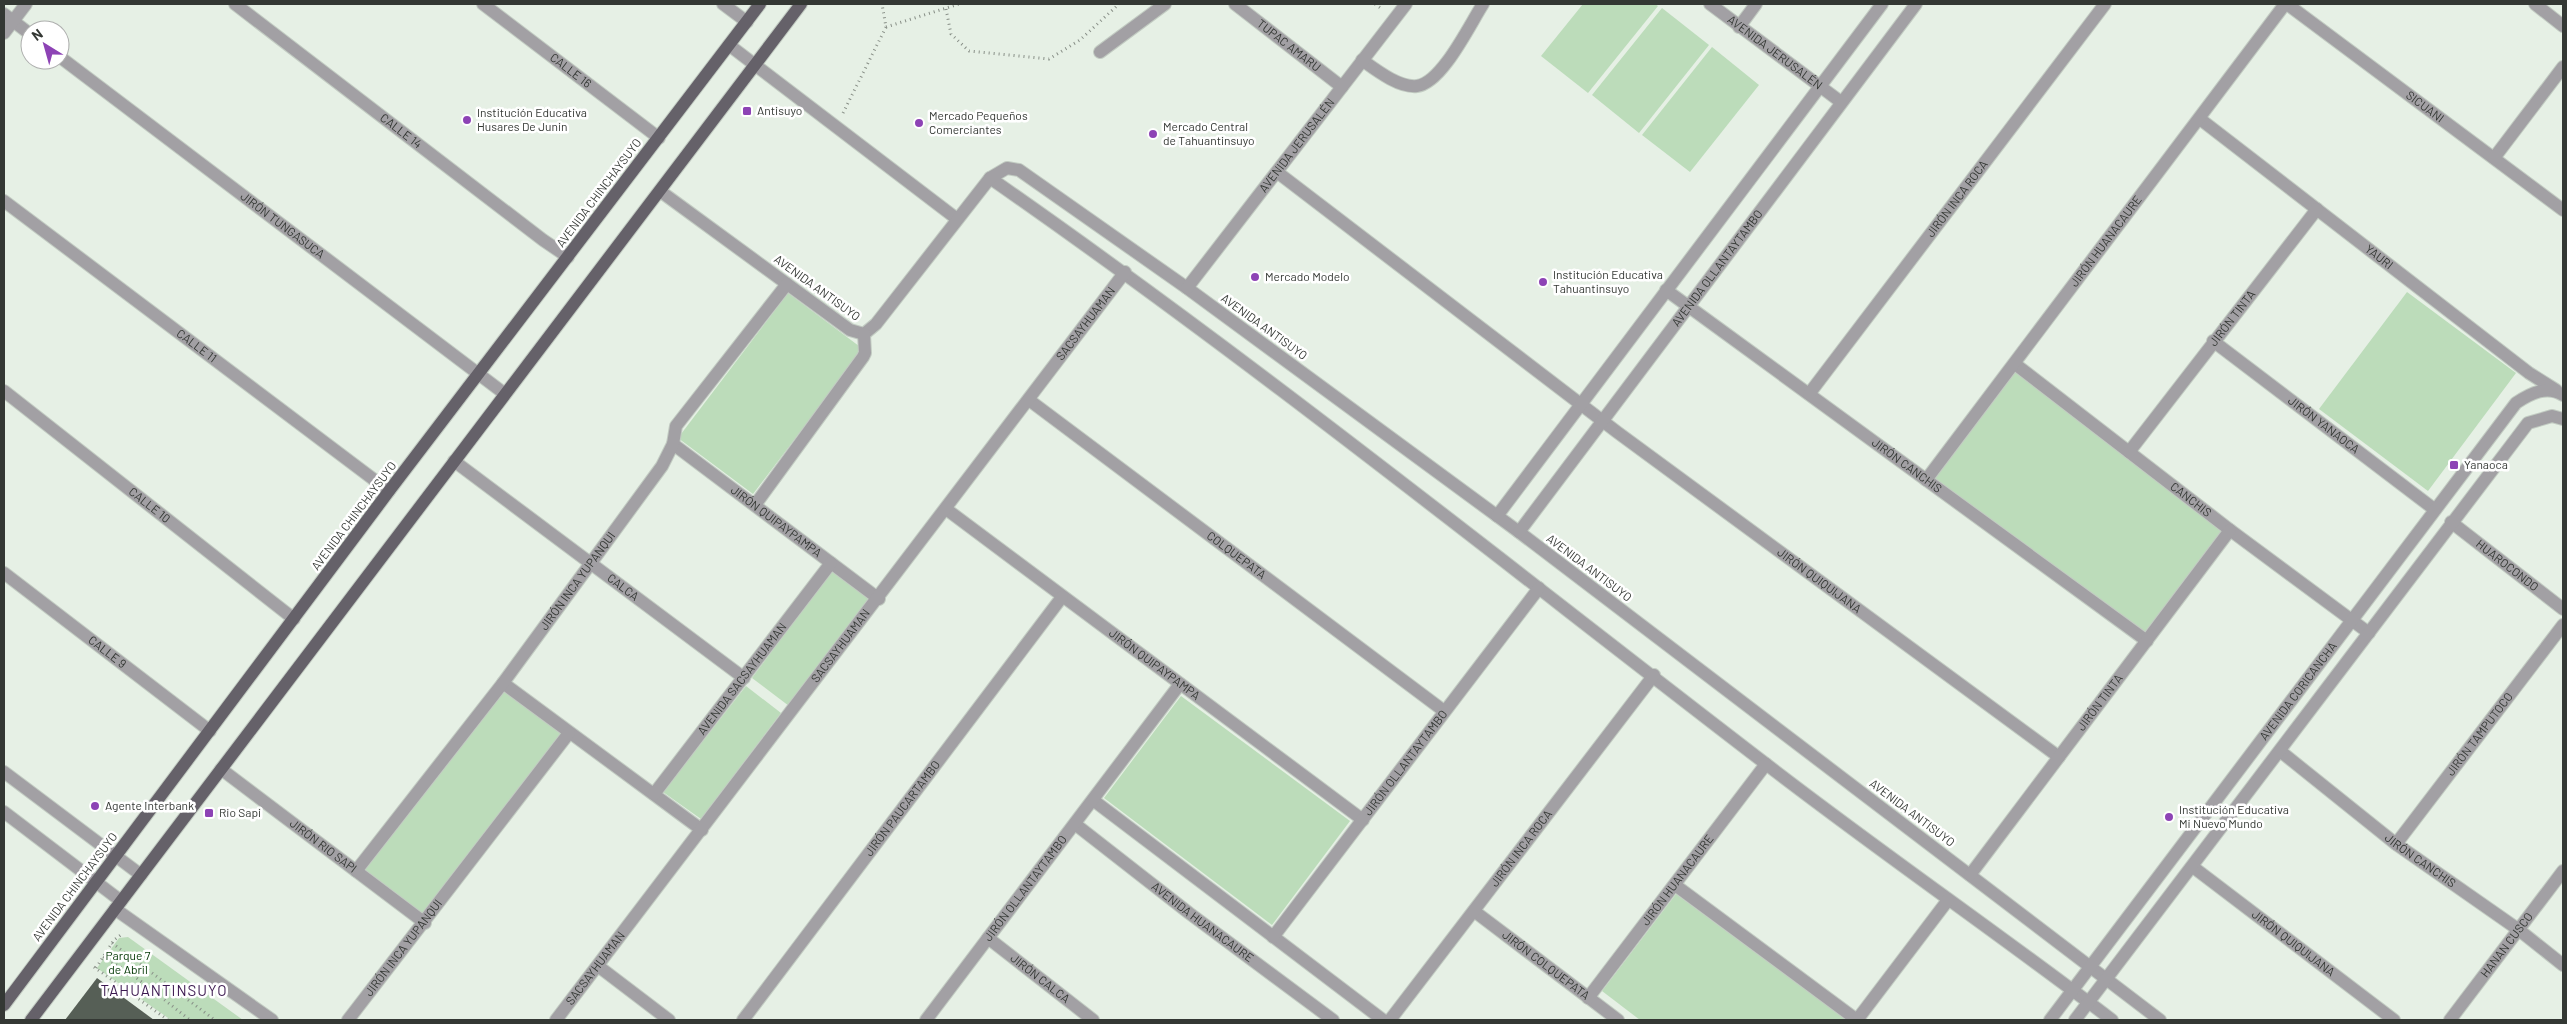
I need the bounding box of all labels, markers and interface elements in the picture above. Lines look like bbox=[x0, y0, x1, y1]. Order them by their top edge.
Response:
street label: AVENIDA JERUSALÉN bbox=[1725, 12, 1826, 92]
street label: TUPAC AMARU bbox=[1255, 16, 1324, 74]
north arrow bbox=[20, 20, 70, 70]
text: N bbox=[28, 25, 46, 44]
street label: CALLE 16 bbox=[548, 50, 595, 90]
street label: SICUANI bbox=[2404, 87, 2447, 125]
street label: AVENIDA JERUSALÉN bbox=[1256, 95, 1337, 195]
place label: Antisuyo bbox=[757, 103, 802, 117]
place label: Institución Educativa Husares De Junin bbox=[477, 105, 587, 133]
marker: Antisuyo bbox=[741, 105, 753, 117]
place label: Mercado Pequeños Comerciantes bbox=[929, 108, 1028, 136]
street label: CALLE 14 bbox=[378, 110, 425, 151]
marker: Institución Educativa Husares De Junin bbox=[461, 114, 473, 126]
marker: Mercado Pequeños Comerciantes bbox=[913, 117, 925, 129]
place label: Mercado Central de Tahuantinsuyo bbox=[1163, 119, 1255, 147]
marker: Mercado Central de Tahuantinsuyo bbox=[1147, 128, 1159, 140]
street label: AVENIDA CHINCHAYSUYO bbox=[553, 135, 644, 249]
street label: JIRÓN INCA ROCA bbox=[1923, 157, 1990, 240]
street label: JIRÓN TUNGASUCA bbox=[238, 188, 328, 261]
street label: JIRÓN HUANACAURE bbox=[2066, 192, 2144, 289]
street label: AVENIDA OLLANTAYTAMBO bbox=[1668, 207, 1765, 329]
street label: YAURI bbox=[2363, 241, 2396, 271]
street label: AVENIDA ANTISUYO bbox=[772, 251, 863, 323]
place label: Institución Educativa Tahuantinsuyo bbox=[1553, 267, 1663, 295]
place label: Mercado Modelo bbox=[1265, 269, 1350, 283]
marker: Mercado Modelo bbox=[1249, 271, 1261, 283]
marker: Institución Educativa Tahuantinsuyo bbox=[1537, 276, 1549, 288]
street label: SACSAYHUAMAN bbox=[1053, 284, 1117, 362]
street label: JIRÓN TINTA bbox=[2206, 287, 2258, 348]
street label: AVENIDA ANTISUYO bbox=[1219, 290, 1310, 362]
street label: CALLE 11 bbox=[174, 326, 220, 365]
street label: JIRÓN YANAOCA bbox=[2286, 393, 2363, 456]
street label: JIRÓN CANCHIS bbox=[1870, 435, 1945, 495]
place label: Yanaoca bbox=[2464, 457, 2508, 471]
street label: AVENIDA CHINCHAYSUYO bbox=[308, 458, 399, 572]
marker: Yanaoca bbox=[2448, 459, 2460, 471]
street label: CANCHIS bbox=[2168, 479, 2215, 519]
street label: JIRÓN QUIPAYPAMPA bbox=[729, 482, 825, 559]
street label: CALLE 10 bbox=[127, 484, 174, 525]
street label: COLQUEPATA bbox=[1205, 528, 1269, 581]
street label: JIRÓN INCA YUPANQUI bbox=[536, 529, 617, 632]
street label: AVENIDA ANTISUYO bbox=[1544, 531, 1635, 604]
street label: HUAROCONDO bbox=[2474, 536, 2542, 593]
street label: JIRÓN QUIQUIJANA bbox=[1775, 544, 1865, 615]
street label: CALCA bbox=[605, 570, 642, 603]
street label: SACSAYHUAMAN bbox=[807, 606, 872, 685]
street label: AVENIDA SACSAYHUAMAN bbox=[694, 619, 789, 737]
street label: JIRÓN QUIPAYPAMPA bbox=[1107, 625, 1203, 702]
street label: CALLE 9 bbox=[86, 632, 130, 670]
street label: AVENIDA CORICANCHA bbox=[2256, 639, 2339, 743]
street label: JIRÓN TINTA bbox=[2073, 671, 2125, 733]
street label: JIRÓN TAMPUTOCO bbox=[2443, 689, 2515, 778]
street label: JIRÓN OLLANTAYTAMBO bbox=[1360, 707, 1450, 818]
street label: JIRÓN PAUCARTAMBO bbox=[861, 757, 942, 858]
street label: AVENIDA ANTISUYO bbox=[1867, 776, 1958, 849]
place label: Agente Interbank bbox=[105, 798, 194, 812]
marker: Agente Interbank bbox=[89, 800, 101, 812]
place label: Institución Educativa Mi Nuevo Mundo bbox=[2179, 802, 2289, 830]
place label: Rio Sapi bbox=[219, 805, 261, 819]
marker: Rio Sapi bbox=[203, 807, 215, 819]
street label: JIRÓN INCA ROCA bbox=[1487, 807, 1554, 889]
marker: Institución Educativa Mi Nuevo Mundo bbox=[2163, 811, 2175, 823]
street label: JIRÓN RIO SAPI bbox=[288, 816, 360, 875]
street label: AVENIDA CHINCHAYSUYO bbox=[29, 829, 120, 943]
street label: JIRÓN CANCHIS bbox=[2383, 830, 2459, 890]
street label: JIRÓN HUANACAURE bbox=[1638, 831, 1716, 928]
street label: JIRÓN OLLANTAYTAMBO bbox=[980, 832, 1069, 943]
street label: AVENIDA HUANACAURE bbox=[1149, 879, 1257, 965]
street label: JIRÓN INCA YUPANQUI bbox=[361, 896, 444, 998]
street label: JIRÓN QUIQUIJANA bbox=[2250, 906, 2338, 979]
street label: HANAN CUSCO bbox=[2477, 909, 2535, 980]
street label: JIRÓN COLQUEPATA bbox=[1500, 927, 1593, 1002]
street label: SACSAYHUAMAN bbox=[562, 928, 627, 1007]
park label: Parque 7 de Abril bbox=[106, 948, 151, 976]
street label: JIRÓN CALCA bbox=[1008, 950, 1073, 1005]
district label: TAHUANTINSUYO bbox=[101, 981, 227, 999]

